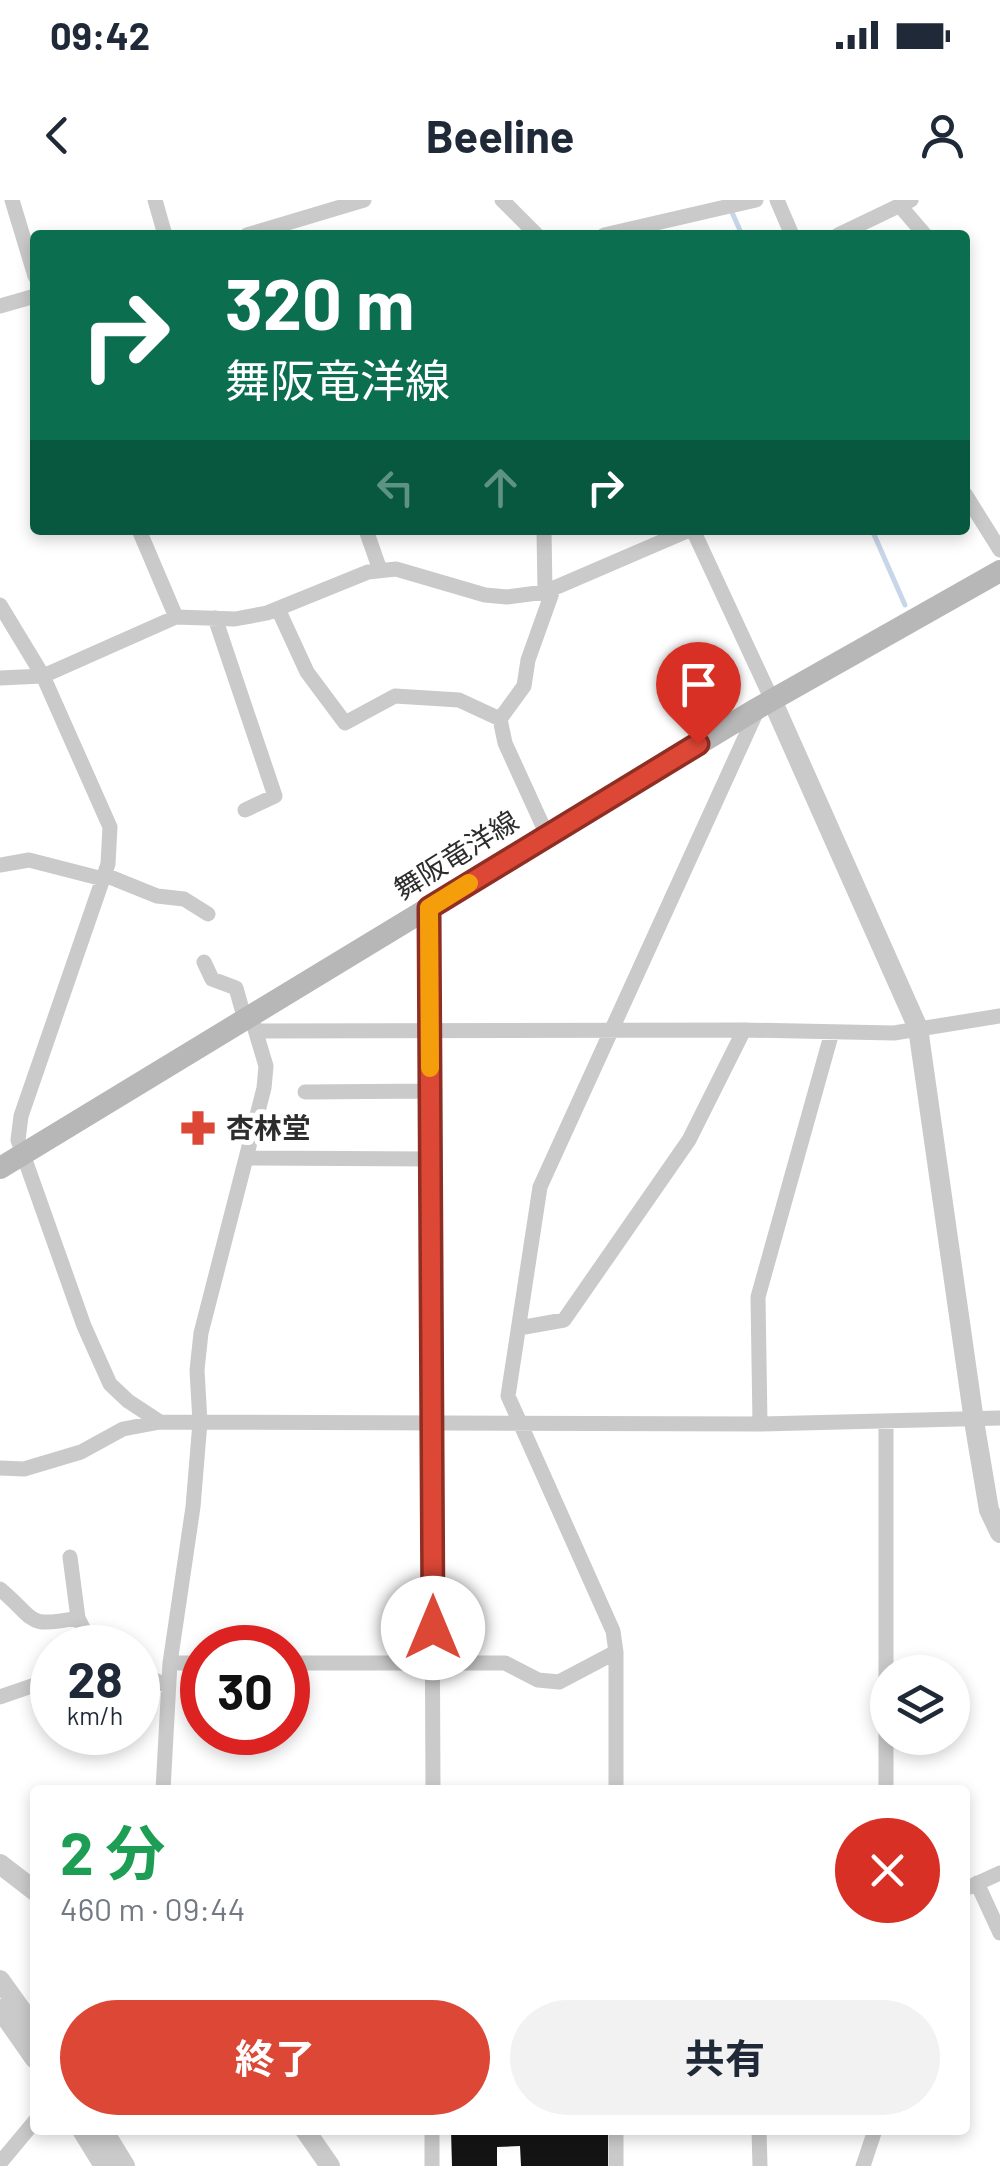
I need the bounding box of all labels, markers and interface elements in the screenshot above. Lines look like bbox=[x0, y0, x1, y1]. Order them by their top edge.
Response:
text: 09:42 bbox=[50, 12, 150, 58]
icon: back bbox=[30, 108, 85, 163]
text: Beeline bbox=[426, 108, 574, 162]
icon: person bbox=[915, 108, 970, 163]
text: 320 m bbox=[225, 260, 414, 344]
icon: right bbox=[60, 270, 190, 400]
text: 舞阪竜洋線 bbox=[225, 352, 450, 406]
icon: left bbox=[368, 460, 423, 515]
icon: ahead bbox=[473, 460, 528, 515]
icon: right bbox=[578, 460, 633, 515]
pin bbox=[656, 642, 741, 745]
icon: arrive bbox=[671, 657, 726, 712]
street label: 舞阪竜洋線 bbox=[387, 803, 524, 906]
pharmacy icon: 杏林堂 bbox=[179, 1109, 217, 1147]
place label: 杏林堂 bbox=[226, 1110, 310, 1144]
position arrow bbox=[381, 1576, 485, 1680]
speed limit sign: 30 bbox=[180, 1625, 310, 1755]
text: 28 bbox=[67, 1648, 123, 1708]
map controls bbox=[870, 1655, 970, 1755]
button: layers bbox=[870, 1655, 970, 1755]
text: km/h bbox=[67, 1700, 123, 1730]
text: 2 分 bbox=[60, 1815, 166, 1887]
button: close bbox=[835, 1818, 940, 1923]
text: 460 m · 09:44 bbox=[60, 1889, 245, 1927]
button: 終了 bbox=[60, 2000, 490, 2115]
button: 共有 bbox=[510, 2000, 940, 2115]

